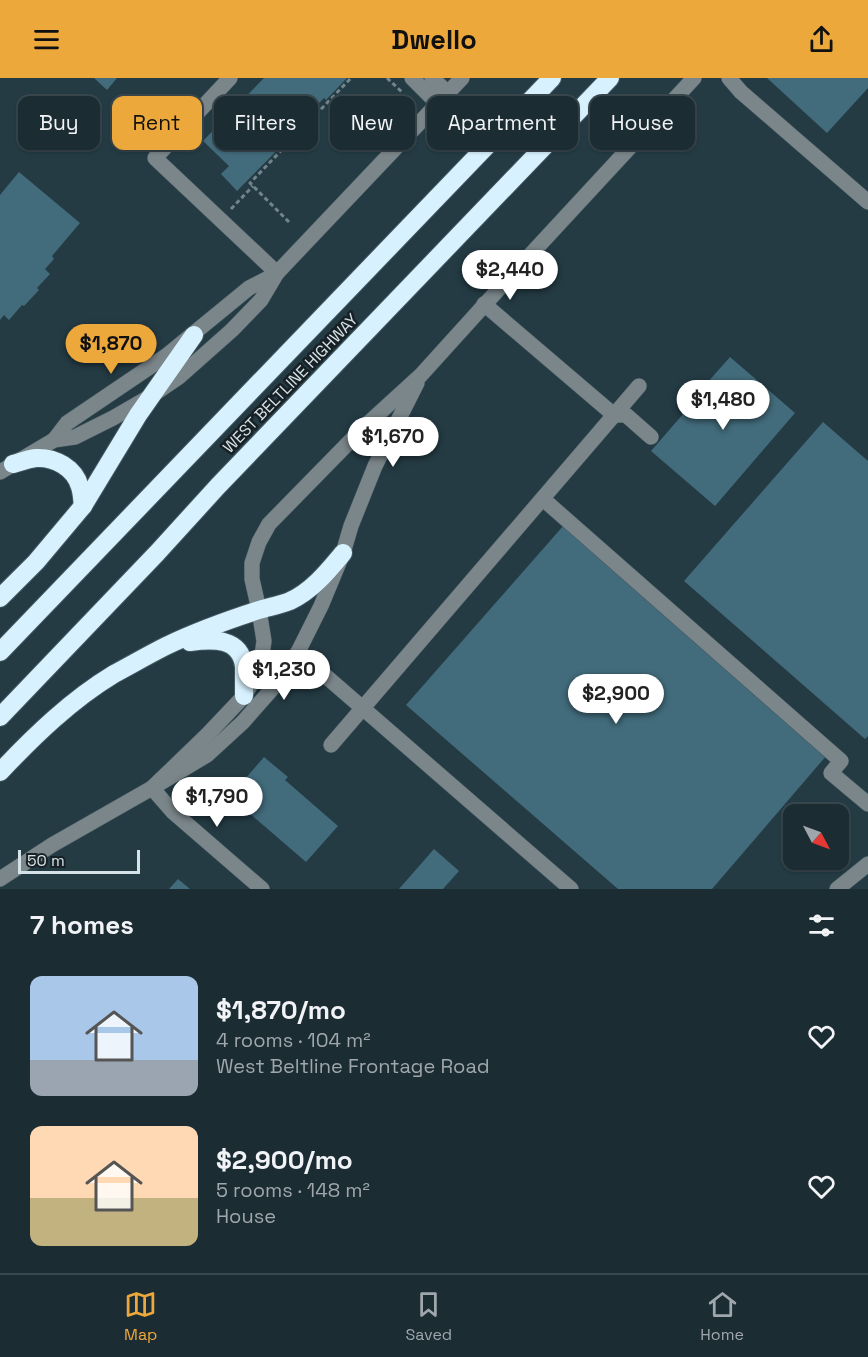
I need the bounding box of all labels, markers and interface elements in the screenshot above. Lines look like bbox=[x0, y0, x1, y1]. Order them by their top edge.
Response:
text: Dwello bbox=[391, 22, 477, 57]
icon: menu bbox=[30, 23, 63, 56]
icon: share bbox=[805, 23, 838, 56]
chip: Buy bbox=[18, 96, 100, 150]
chip: Rent bbox=[112, 96, 202, 150]
chip: Filters bbox=[214, 96, 318, 150]
chip: New bbox=[330, 96, 415, 150]
chip: Apartment bbox=[427, 96, 578, 150]
chip: House bbox=[590, 96, 695, 150]
pin: $2,440 bbox=[461, 250, 559, 301]
text: $2,440 bbox=[476, 256, 544, 282]
street label: WEST BELTLINE HIGHWAY bbox=[218, 309, 363, 457]
pin: $1,870 bbox=[62, 324, 160, 375]
text: $1,870 bbox=[80, 330, 142, 356]
pin: $1,480 bbox=[674, 380, 772, 431]
text: $1,480 bbox=[691, 386, 755, 412]
pin: $1,670 bbox=[344, 417, 442, 468]
text: $1,670 bbox=[362, 423, 424, 449]
pin: $1,230 bbox=[235, 650, 333, 701]
text: $1,230 bbox=[252, 656, 316, 682]
pin: $2,900 bbox=[567, 674, 665, 725]
text: $2,900 bbox=[582, 680, 650, 706]
pin: $1,790 bbox=[168, 777, 266, 828]
text: $1,790 bbox=[186, 783, 248, 809]
north arrow bbox=[783, 804, 849, 870]
map controls bbox=[783, 804, 849, 870]
scale bar bbox=[18, 847, 140, 874]
text: 50 m bbox=[27, 850, 65, 871]
text: 7 homes bbox=[30, 908, 134, 942]
icon: filters bbox=[805, 909, 838, 942]
text: $1,870/mo bbox=[216, 993, 346, 1027]
icon: home bbox=[78, 1000, 150, 1072]
icon: heart bbox=[805, 1020, 838, 1053]
text: 4 rooms · 104 m² bbox=[216, 1027, 371, 1053]
text: West Beltline Frontage Road bbox=[216, 1053, 490, 1079]
text: $2,900/mo bbox=[216, 1143, 353, 1177]
icon: home bbox=[78, 1150, 150, 1222]
icon: heart bbox=[805, 1170, 838, 1203]
text: 5 rooms · 148 m² bbox=[216, 1177, 370, 1203]
text: House bbox=[216, 1203, 276, 1229]
tab: Map bbox=[124, 1288, 157, 1345]
tab: Saved bbox=[406, 1288, 452, 1345]
tab: Home bbox=[700, 1288, 744, 1345]

